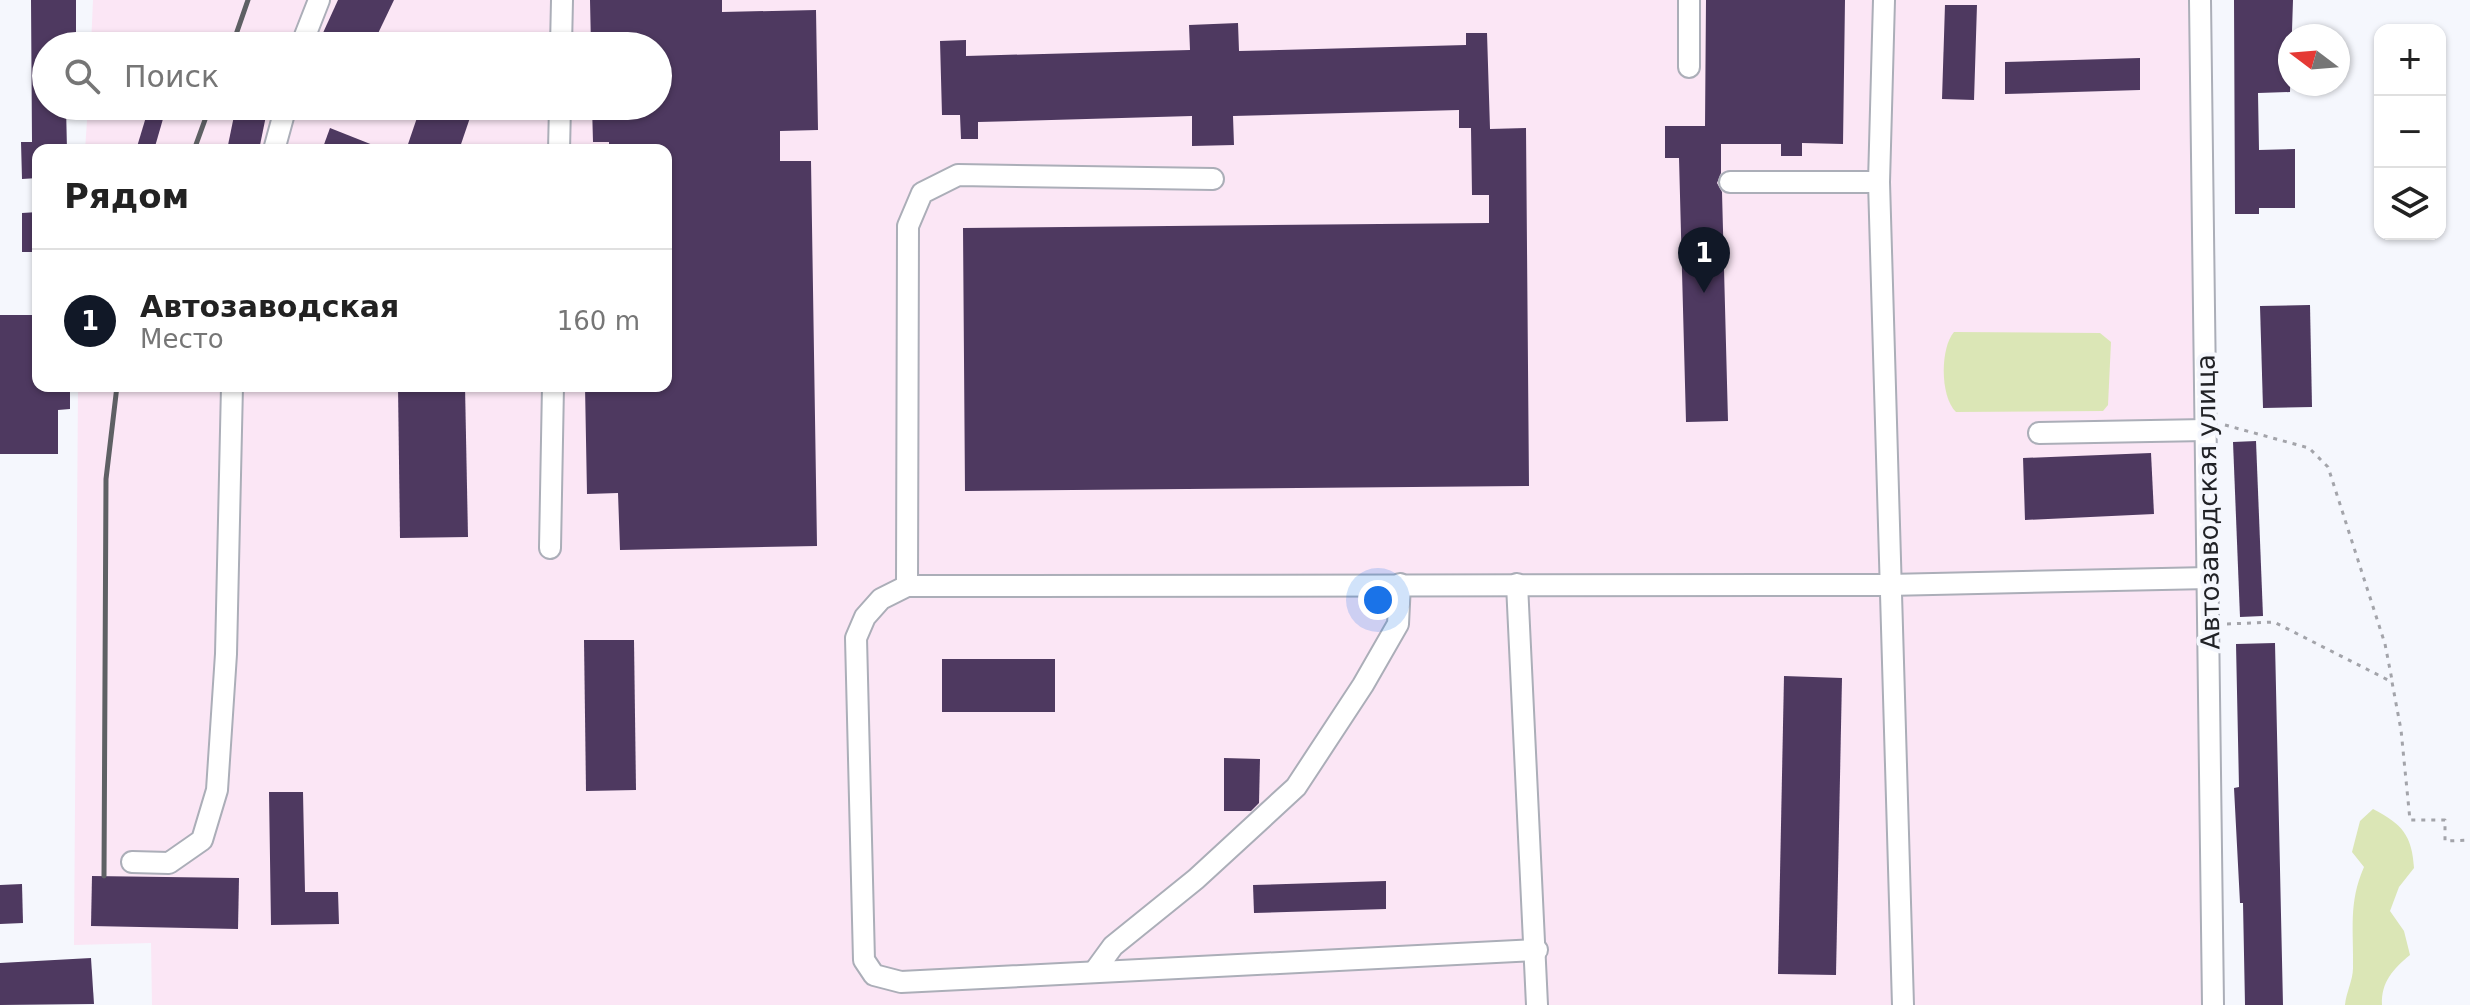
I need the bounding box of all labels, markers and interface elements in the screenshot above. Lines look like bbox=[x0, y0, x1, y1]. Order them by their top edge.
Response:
north arrow bbox=[2278, 24, 2350, 96]
map controls bbox=[2374, 24, 2446, 240]
button: + bbox=[2374, 24, 2446, 96]
search box bbox=[32, 32, 672, 120]
icon: search bbox=[60, 54, 104, 98]
text: Поиск bbox=[124, 59, 219, 94]
button: − bbox=[2374, 96, 2446, 168]
button: layers bbox=[2374, 168, 2446, 240]
text: Рядом bbox=[64, 176, 189, 216]
pin: 1 bbox=[1678, 227, 1730, 293]
text: Автозаводская bbox=[140, 289, 399, 324]
text: 1 bbox=[81, 306, 99, 336]
text: 160 m bbox=[557, 306, 640, 336]
text: Место bbox=[140, 324, 224, 354]
street label: Автозаводская улица bbox=[2190, 354, 2226, 650]
your location bbox=[1358, 580, 1398, 620]

